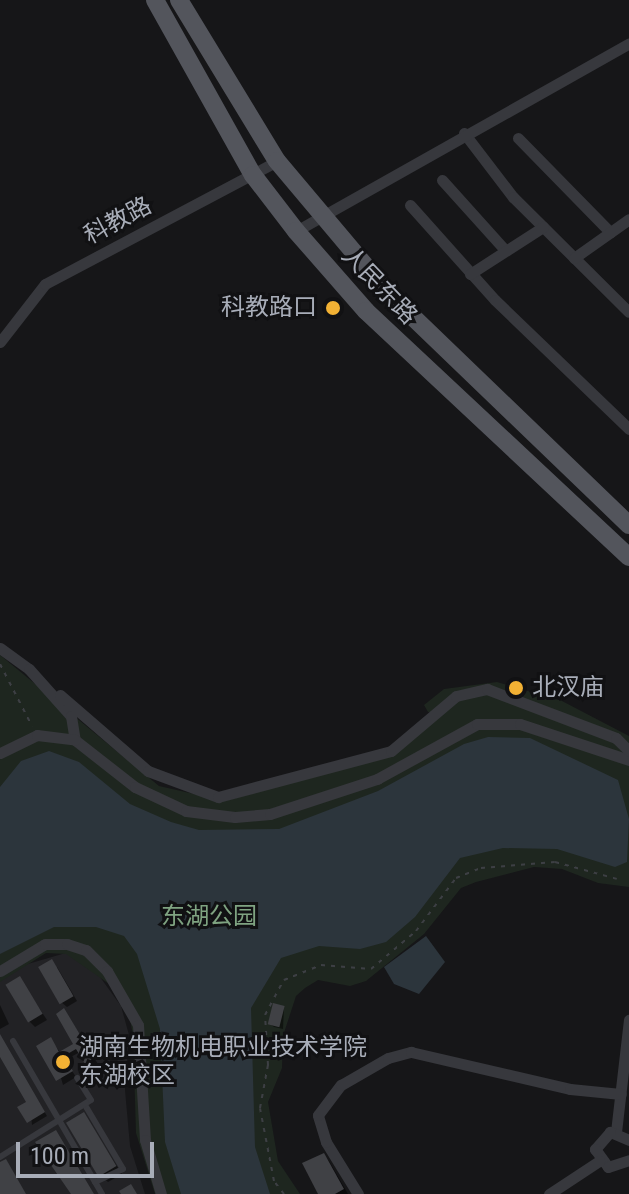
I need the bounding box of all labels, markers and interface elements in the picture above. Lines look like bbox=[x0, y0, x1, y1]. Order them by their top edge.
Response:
street label: 科教路 bbox=[79, 191, 157, 251]
street label: 人民东路 bbox=[335, 241, 423, 331]
place label: 科教路口 bbox=[221, 294, 317, 322]
marker: 科教路口 bbox=[324, 299, 342, 317]
place label: 北汊庙 bbox=[532, 674, 604, 702]
marker: 北汊庙 bbox=[507, 679, 525, 697]
park label: 东湖公园 bbox=[161, 903, 257, 931]
place label: 湖南生物机电职业技术学院 东湖校区 bbox=[79, 1034, 367, 1090]
marker: 湖南生物机电职业技术学院 东湖校区 bbox=[54, 1053, 72, 1071]
scale bar bbox=[20, 1126, 158, 1176]
text: 100 m bbox=[30, 1142, 89, 1170]

